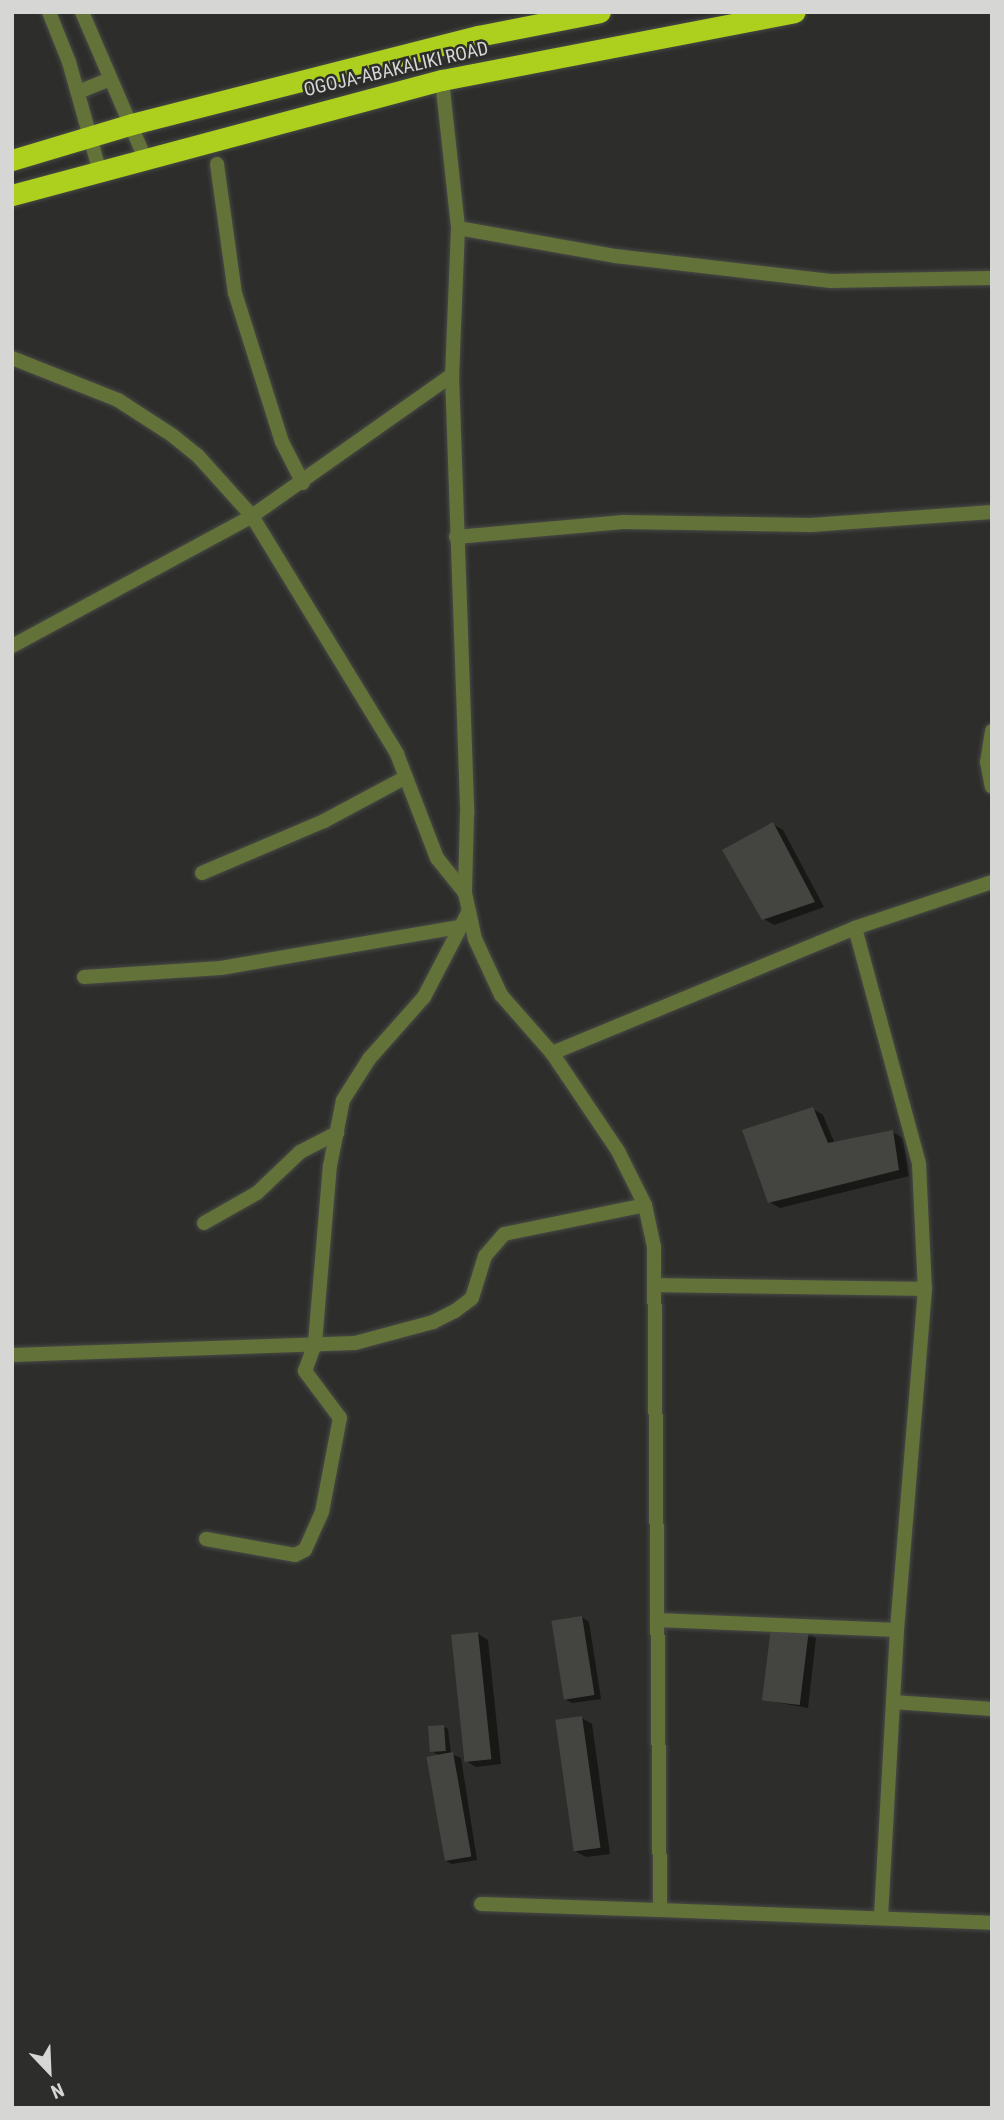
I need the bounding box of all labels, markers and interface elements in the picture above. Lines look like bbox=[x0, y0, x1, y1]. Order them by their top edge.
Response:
street label: OGOJA-ABAKALIKI ROAD bbox=[302, 37, 490, 101]
north arrow bbox=[14, 2036, 84, 2106]
text: N bbox=[48, 2078, 67, 2104]

